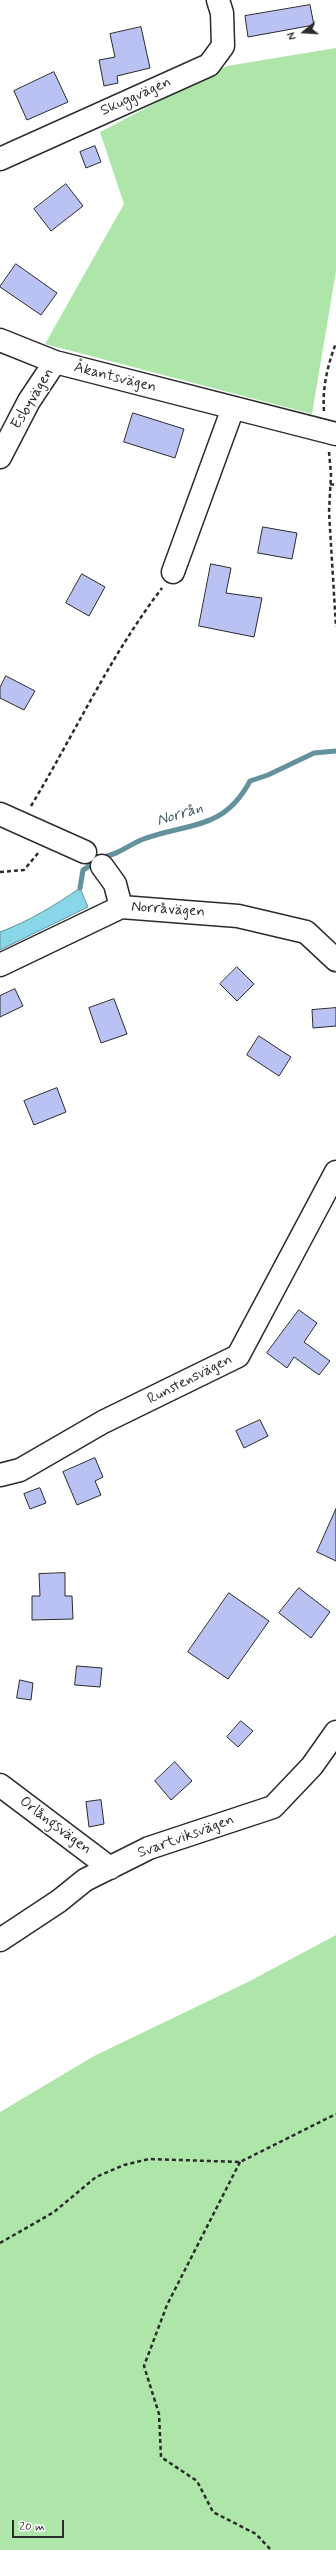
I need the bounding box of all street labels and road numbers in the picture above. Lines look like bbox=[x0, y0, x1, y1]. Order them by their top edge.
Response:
street label: Skuggvägen bbox=[98, 73, 174, 121]
street label: Åkantsvägen bbox=[72, 359, 158, 397]
street label: Esbyvägen bbox=[8, 365, 58, 433]
street label: Norråvägen bbox=[131, 898, 205, 922]
street label: Runstensvägen bbox=[145, 1351, 235, 1409]
street label: Orlångsvägen bbox=[16, 1793, 94, 1859]
street label: Svartviksvägen bbox=[135, 1811, 237, 1863]

